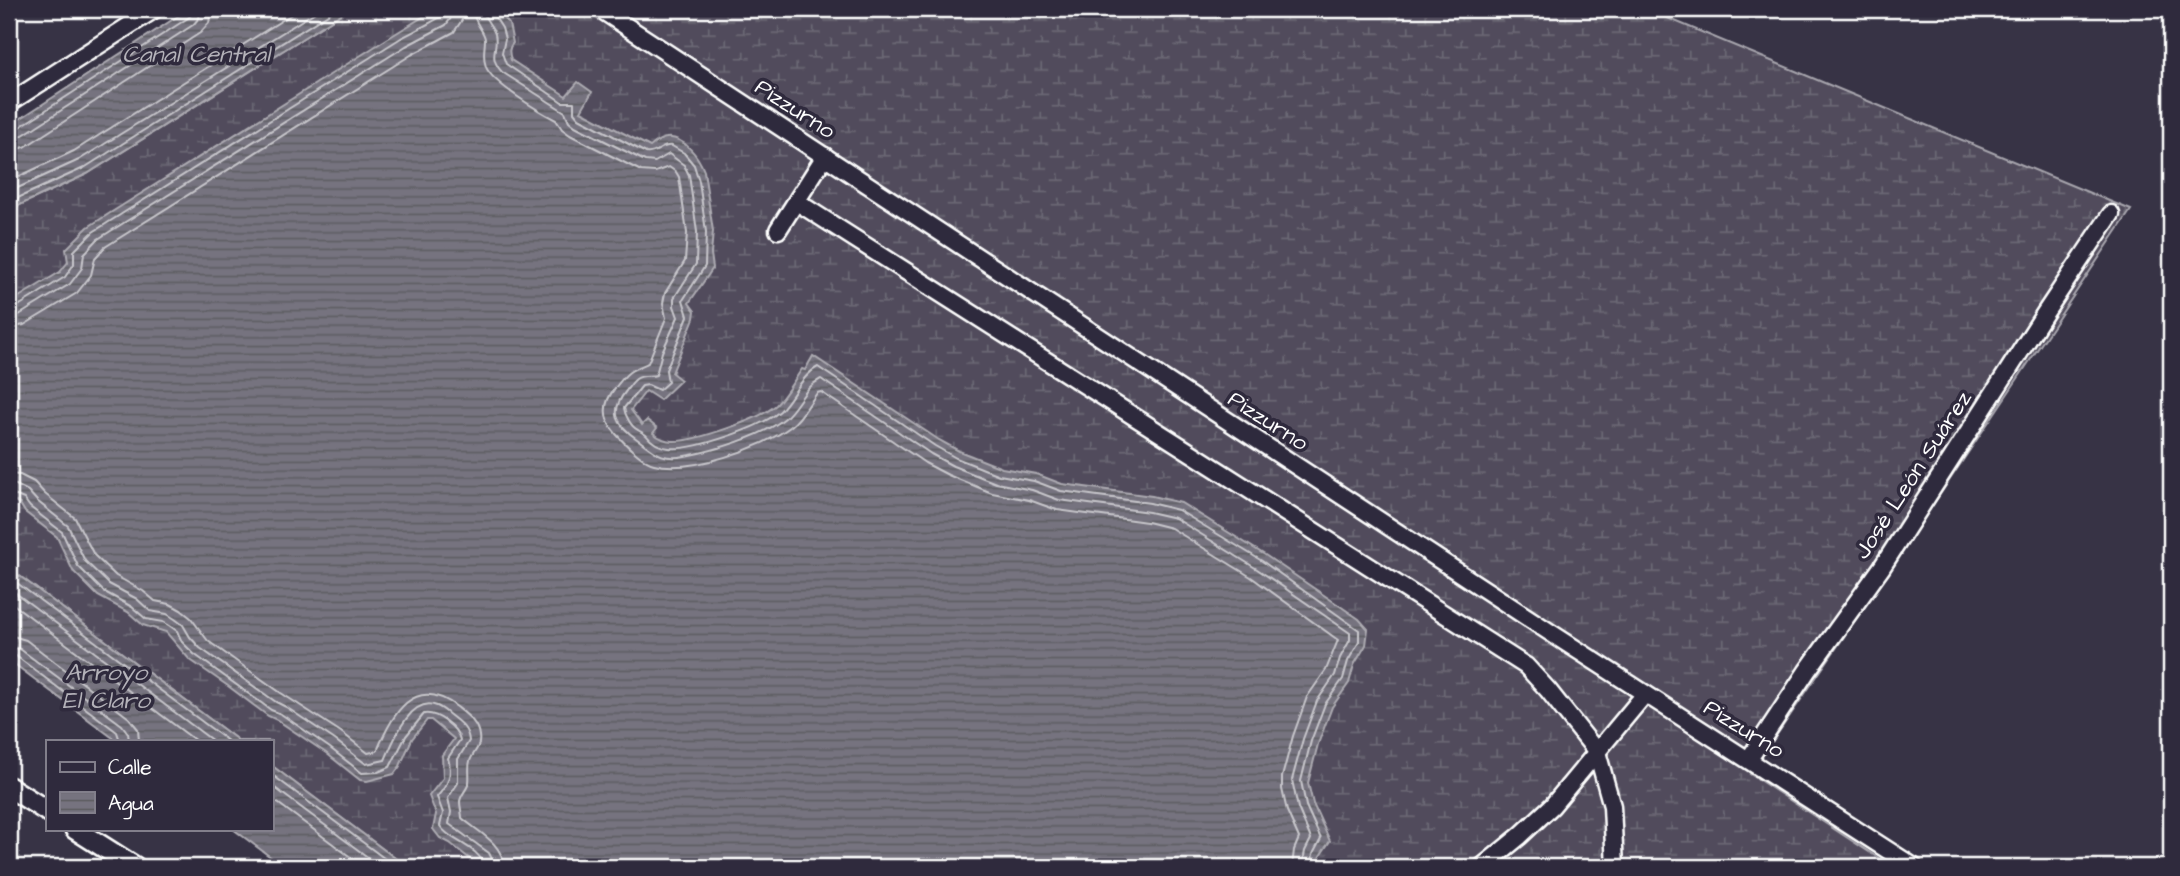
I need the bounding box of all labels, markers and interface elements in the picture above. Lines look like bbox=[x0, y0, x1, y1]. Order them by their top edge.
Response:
water label: Canal Central bbox=[122, 38, 273, 72]
street label: Pizzurno bbox=[749, 71, 841, 147]
street label: Pizzurno bbox=[1222, 383, 1314, 459]
street label: José León Suárez bbox=[1846, 384, 1980, 565]
water label: Arroyo El Claro bbox=[62, 656, 151, 718]
street label: Pizzurno bbox=[1697, 692, 1791, 766]
legend bbox=[46, 740, 273, 830]
text: Calle bbox=[108, 753, 152, 782]
text: Agua bbox=[108, 789, 154, 820]

